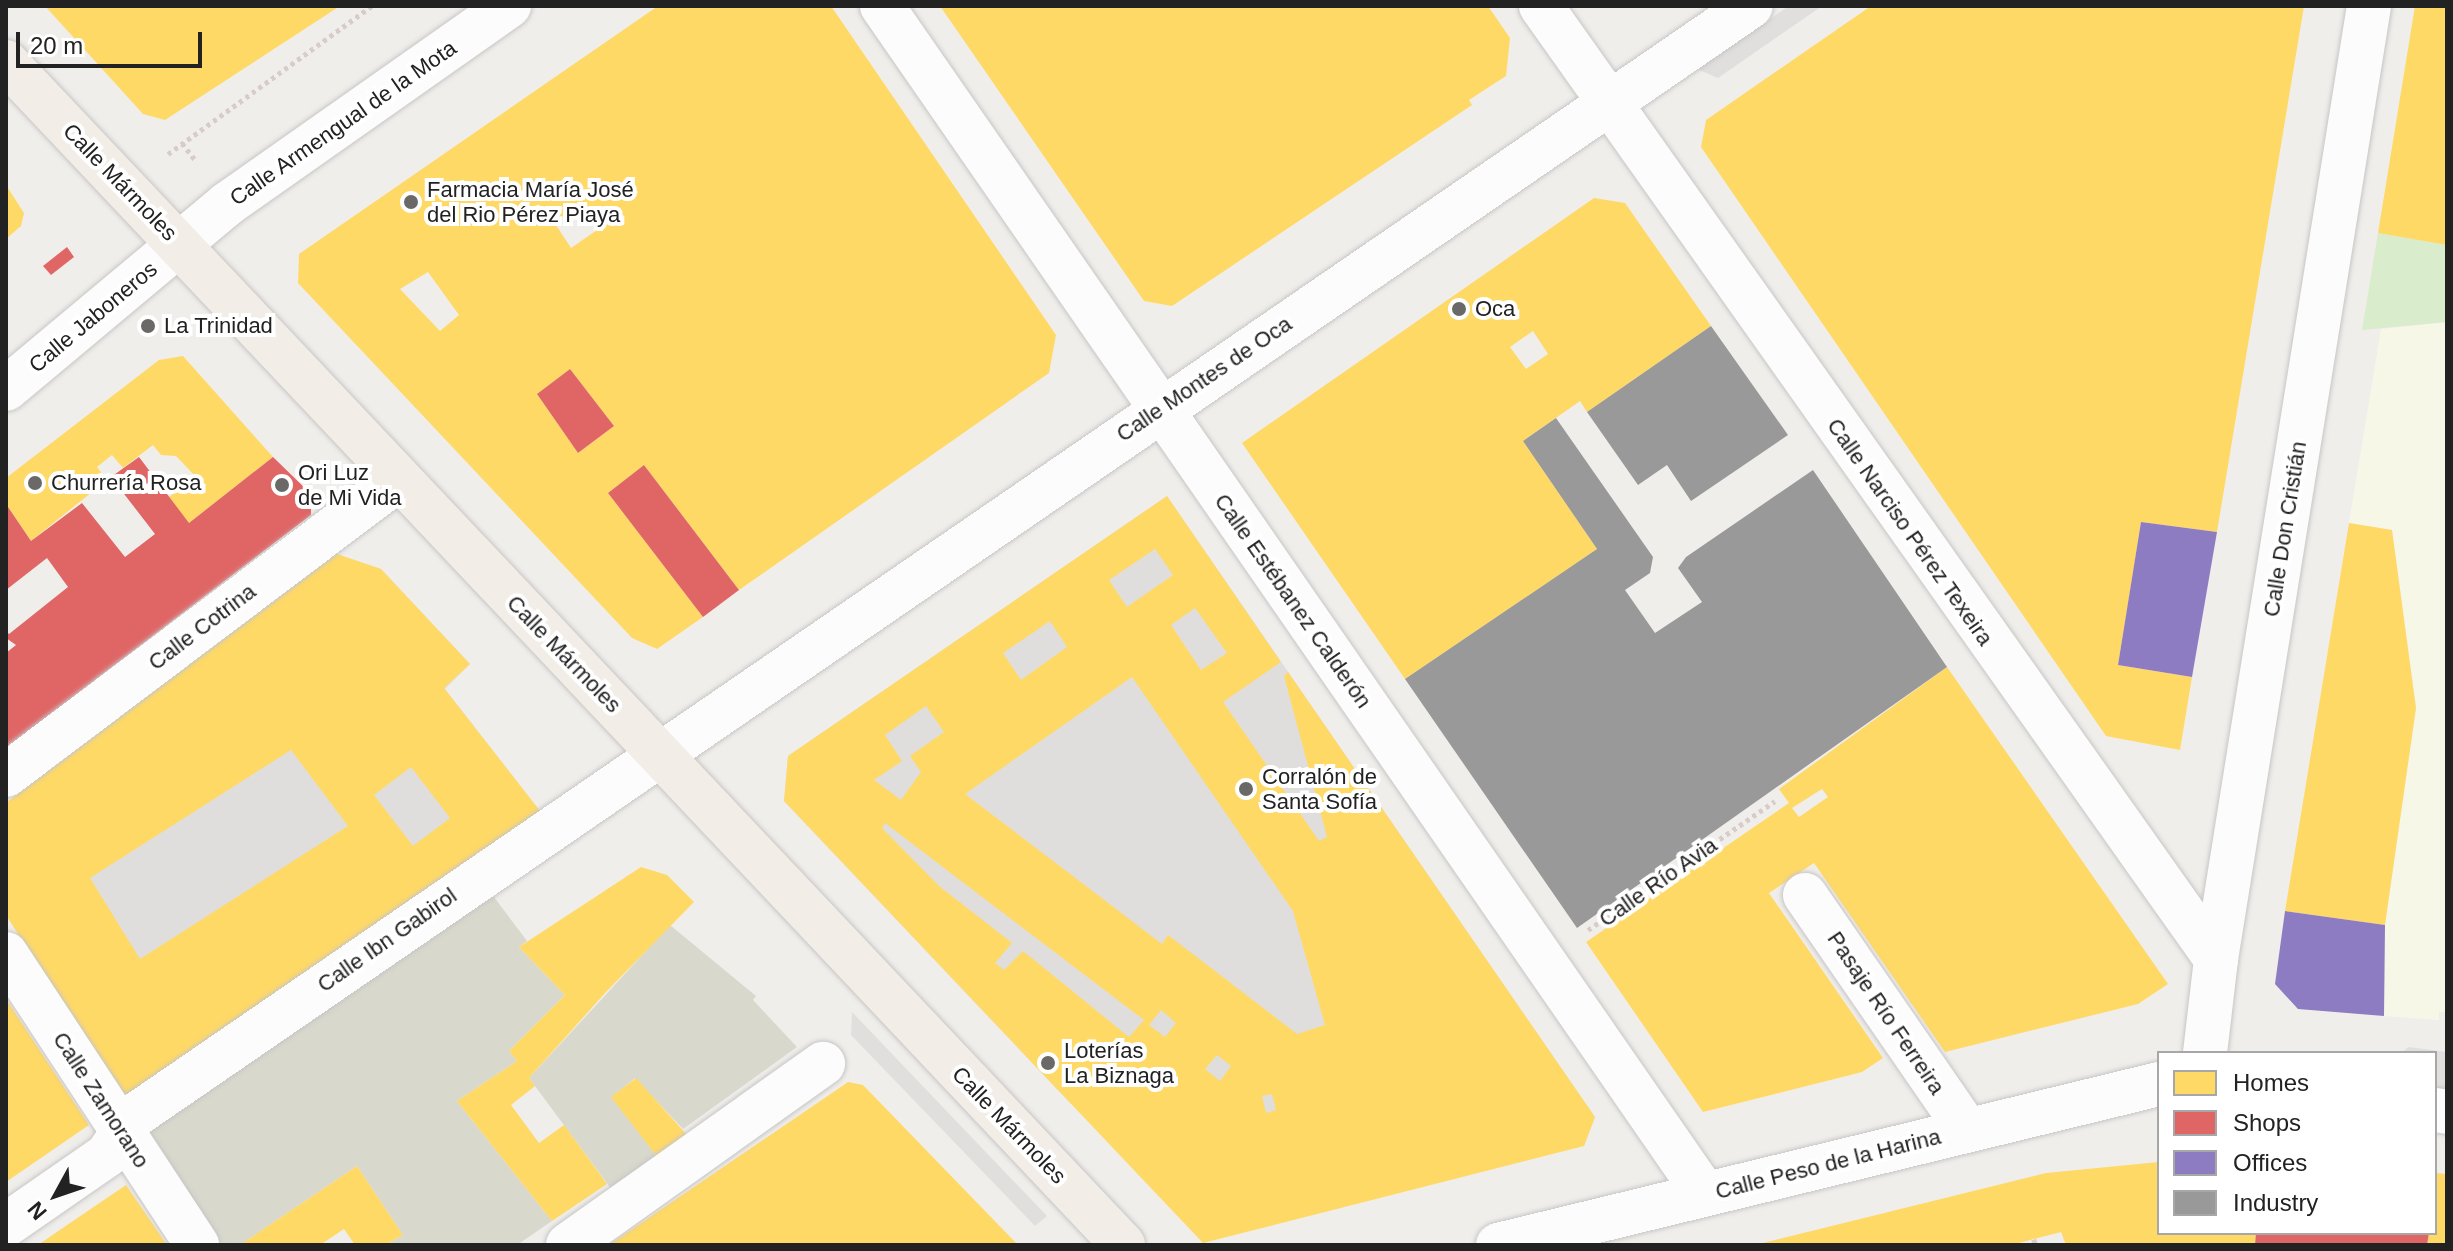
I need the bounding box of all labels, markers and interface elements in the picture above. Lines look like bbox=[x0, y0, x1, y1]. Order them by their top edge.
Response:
scale bar bbox=[20, 16, 206, 66]
text: 20 m bbox=[30, 32, 83, 59]
street label: Calle Armengual de la Mota bbox=[224, 34, 462, 212]
street label: Calle Mármoles bbox=[57, 118, 183, 246]
place label: Farmacia María José del Rio Pérez Piaya bbox=[427, 176, 634, 228]
marker: Farmacia María José del Rio Pérez Piaya bbox=[402, 193, 420, 211]
street label: Calle Jaboneros bbox=[24, 256, 162, 378]
place label: Oca bbox=[1475, 296, 1515, 322]
marker: Oca bbox=[1450, 300, 1468, 318]
street label: Calle Montes de Oca bbox=[1111, 311, 1297, 447]
place label: La Trinidad bbox=[164, 313, 273, 339]
marker: La Trinidad bbox=[139, 317, 157, 335]
street label: Calle Narciso Pérez Texeira bbox=[1821, 413, 1999, 651]
street label: Calle Don Cristián bbox=[2258, 439, 2312, 619]
place label: Ori Luz de Mi Vida bbox=[298, 459, 402, 510]
place label: Churrería Rosa bbox=[51, 470, 201, 496]
marker: Churrería Rosa bbox=[26, 474, 44, 492]
marker: Ori Luz de Mi Vida bbox=[273, 476, 291, 494]
street label: Calle Estébanez Calderón bbox=[1209, 489, 1377, 713]
street label: Calle Cotrina bbox=[143, 578, 261, 676]
street label: Calle Mármoles bbox=[501, 590, 627, 718]
place label: Corralón de Santa Sofía bbox=[1262, 763, 1377, 814]
marker: Corralón de Santa Sofía bbox=[1237, 780, 1255, 798]
street label: Calle Río Avia bbox=[1594, 831, 1722, 933]
street label: Calle Ibn Gabirol bbox=[312, 882, 462, 998]
street label: Pasaje Río Ferreira bbox=[1822, 927, 1950, 1099]
street label: Calle Zamorano bbox=[47, 1027, 155, 1173]
place label: Loterías La Biznaga bbox=[1064, 1037, 1174, 1088]
legend bbox=[2157, 1051, 2437, 1235]
marker: Loterías La Biznaga bbox=[1039, 1054, 1057, 1072]
street label: Calle Mármoles bbox=[946, 1061, 1072, 1189]
text: Homes bbox=[2233, 1069, 2309, 1096]
text: Shops bbox=[2233, 1109, 2301, 1136]
street label: Calle Peso de la Harina bbox=[1713, 1123, 1943, 1205]
text: Offices bbox=[2233, 1149, 2307, 1176]
north arrow bbox=[16, 1155, 96, 1235]
text: Industry bbox=[2233, 1189, 2318, 1216]
text: N bbox=[23, 1197, 52, 1225]

